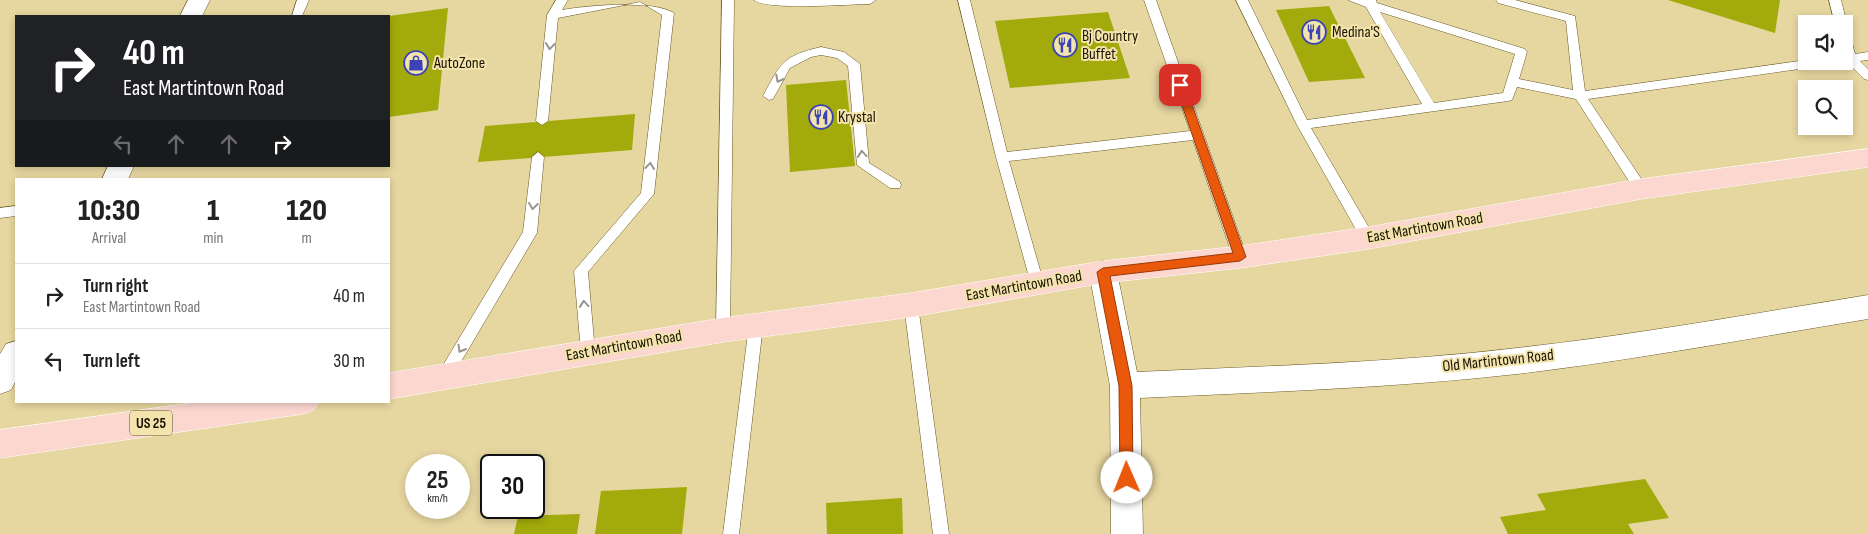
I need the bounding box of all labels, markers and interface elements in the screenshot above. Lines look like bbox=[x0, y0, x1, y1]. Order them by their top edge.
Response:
map controls bbox=[1798, 15, 1853, 135]
button: sound bbox=[1798, 15, 1853, 70]
restaurant icon: Medina'S bbox=[1301, 19, 1327, 45]
place label: Medina'S bbox=[1332, 23, 1380, 42]
place label: Bj Country Buffet bbox=[1082, 27, 1138, 64]
text: 40 m bbox=[123, 32, 185, 75]
restaurant icon: Bj Country Buffet bbox=[1052, 32, 1078, 58]
icon: right bbox=[40, 35, 105, 100]
one-way arrow bbox=[545, 42, 556, 50]
shop icon: AutoZone bbox=[403, 50, 429, 76]
place label: AutoZone bbox=[433, 54, 485, 73]
pin bbox=[1159, 64, 1201, 106]
icon: arrive bbox=[1166, 71, 1194, 99]
one-way arrow bbox=[775, 74, 785, 83]
text: East Martintown Road bbox=[123, 75, 284, 102]
button: search bbox=[1798, 80, 1853, 135]
restaurant icon: Krystal bbox=[808, 104, 834, 130]
place label: Krystal bbox=[838, 108, 876, 127]
icon: left bbox=[109, 130, 137, 158]
icon: ahead bbox=[162, 130, 190, 158]
icon: ahead bbox=[215, 130, 243, 158]
icon: right bbox=[268, 130, 296, 158]
one-way arrow bbox=[857, 149, 868, 157]
one-way arrow bbox=[644, 161, 655, 169]
text: 10:30 bbox=[78, 193, 140, 229]
text: 1 bbox=[207, 193, 219, 229]
text: 120 bbox=[286, 193, 327, 229]
one-way arrow bbox=[528, 202, 539, 210]
street label: East Martintown Road bbox=[1366, 208, 1484, 248]
text: Arrival bbox=[92, 229, 126, 248]
text: min bbox=[203, 229, 223, 248]
text: m bbox=[301, 229, 312, 248]
street label: East Martintown Road bbox=[965, 266, 1083, 306]
text: Turn right bbox=[83, 275, 148, 298]
icon: right bbox=[40, 282, 68, 310]
text: 40 m bbox=[333, 285, 365, 308]
text: East Martintown Road bbox=[83, 298, 200, 317]
one-way arrow bbox=[578, 299, 589, 307]
street label: East Martintown Road bbox=[565, 326, 683, 366]
one-way arrow bbox=[457, 343, 467, 352]
street label: Old Martintown Road bbox=[1441, 346, 1555, 376]
icon: left bbox=[40, 347, 68, 375]
text: Turn left bbox=[83, 350, 140, 373]
text: 30 m bbox=[333, 350, 365, 373]
road number: US 25 bbox=[130, 410, 172, 436]
position arrow bbox=[1100, 451, 1152, 503]
speed limit sign: 30 bbox=[480, 454, 545, 519]
text: 25 bbox=[427, 465, 448, 496]
text: km/h bbox=[427, 491, 448, 506]

